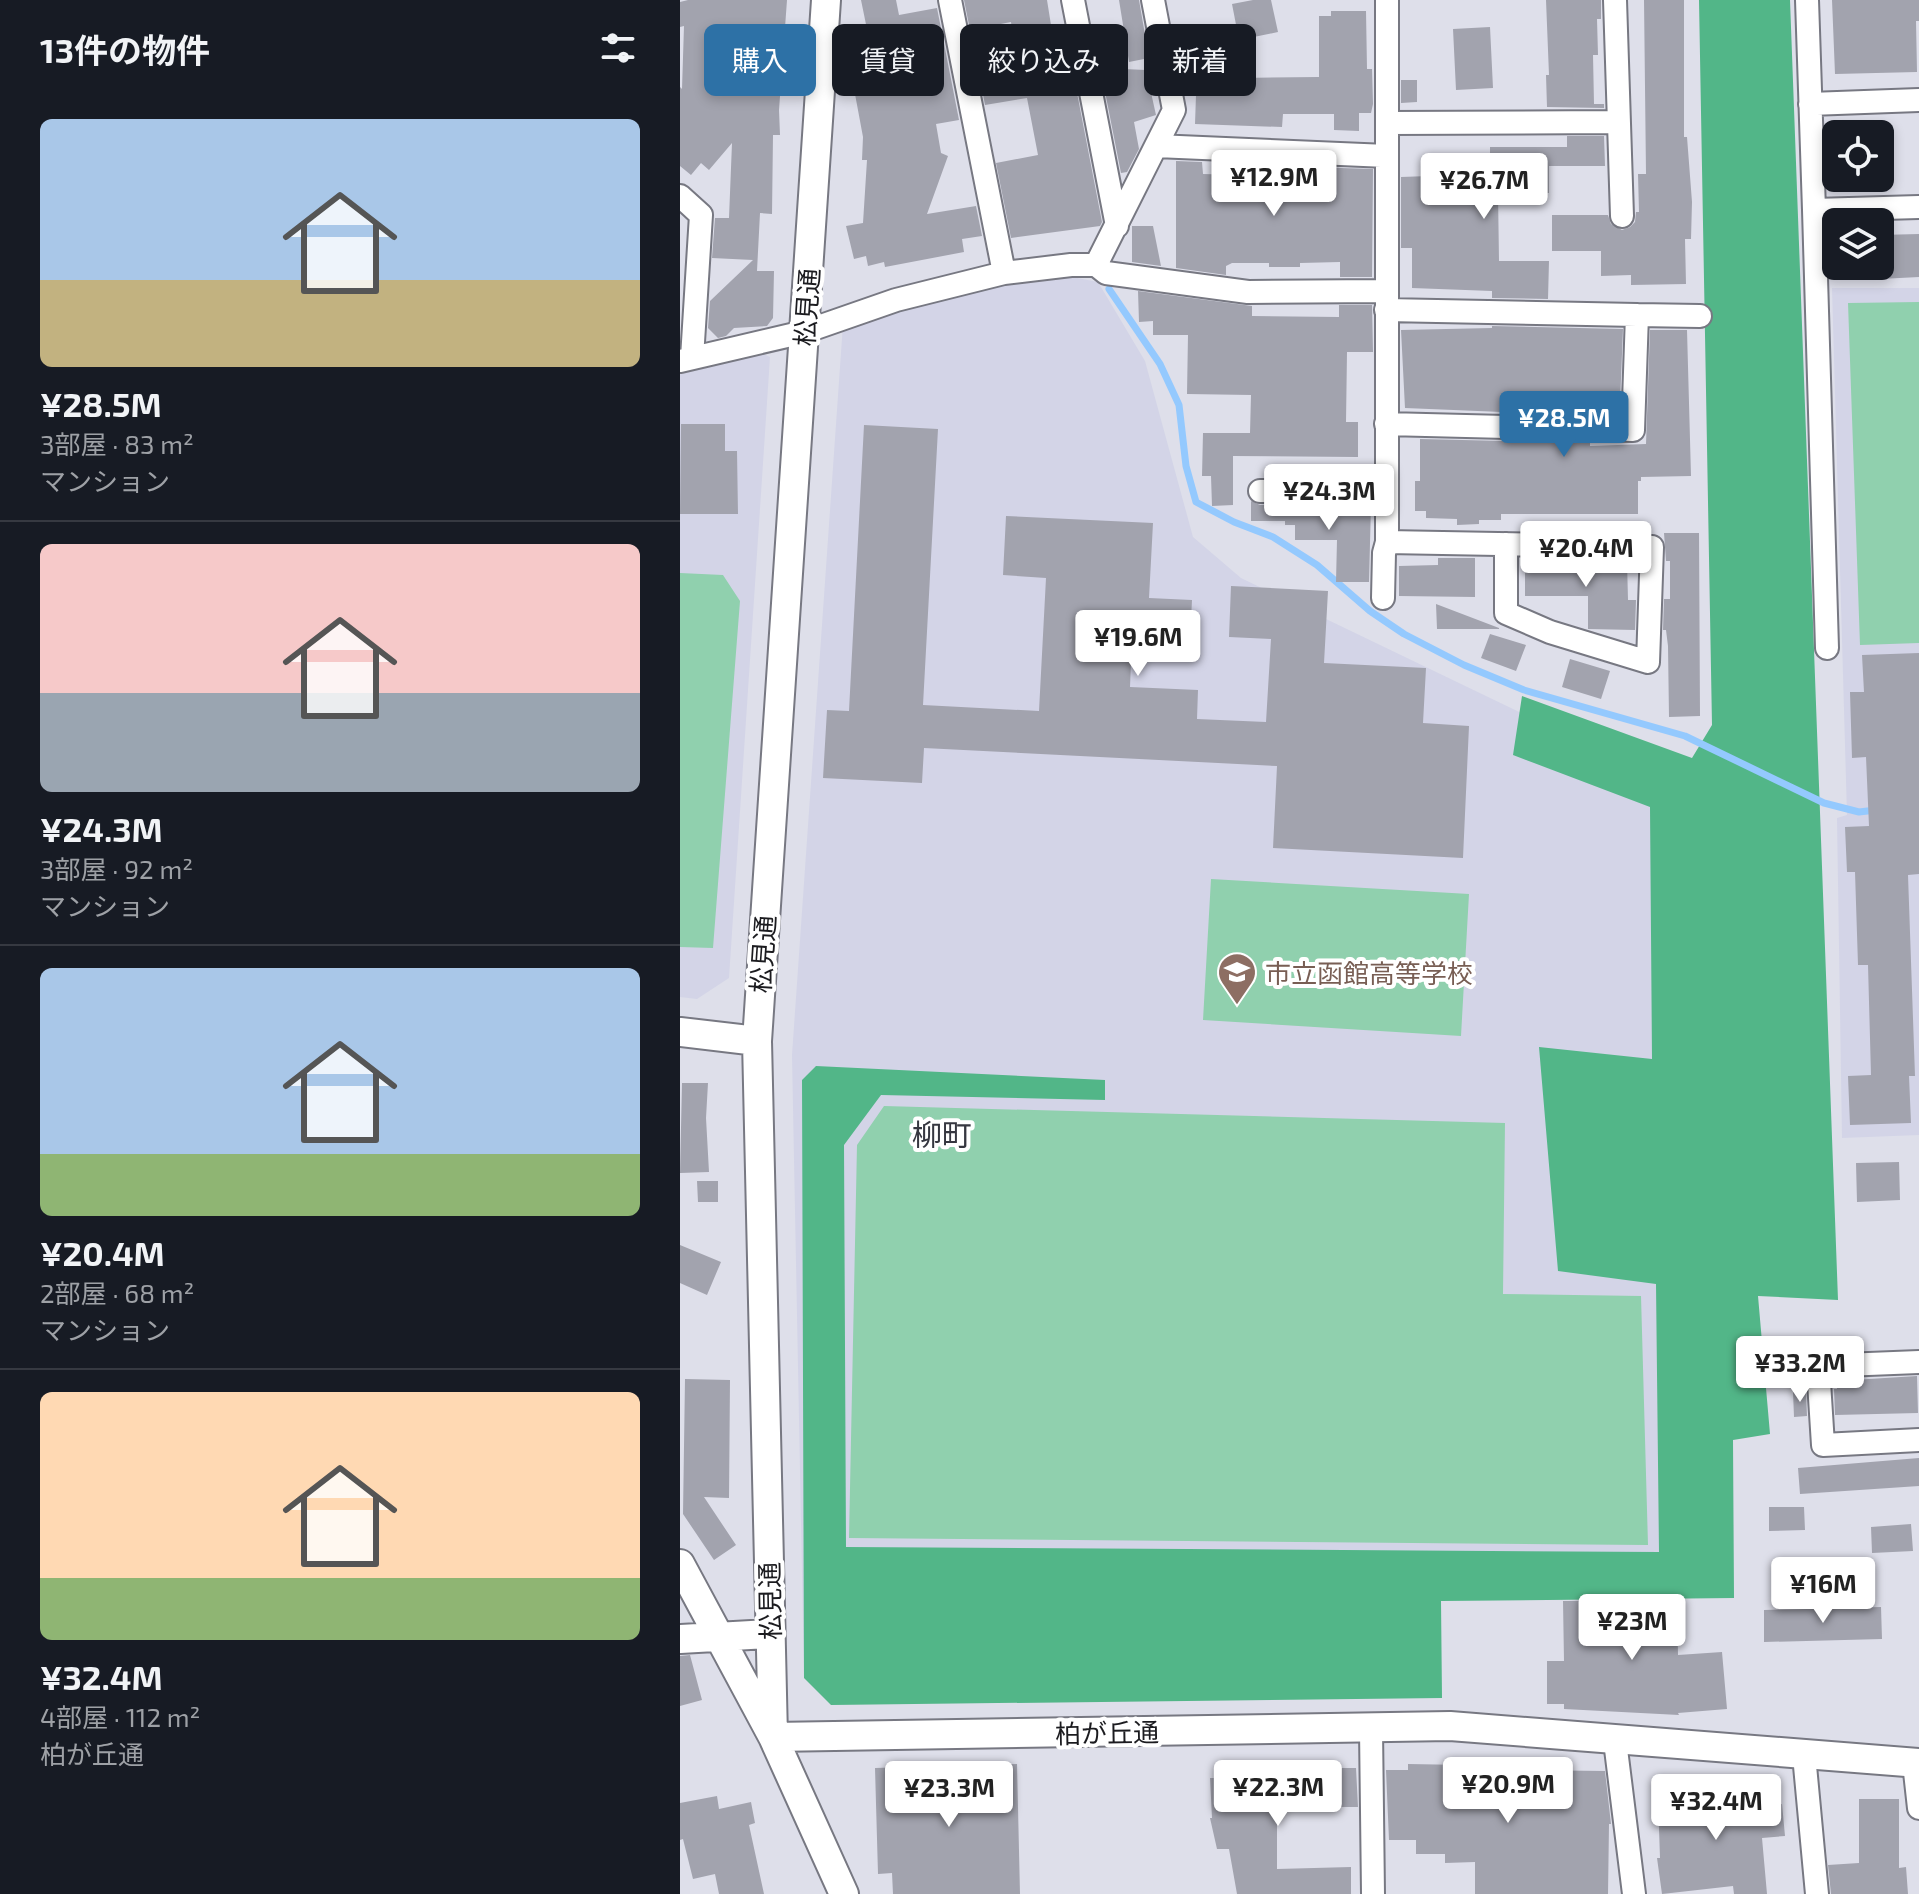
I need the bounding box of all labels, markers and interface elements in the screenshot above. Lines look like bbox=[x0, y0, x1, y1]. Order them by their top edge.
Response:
chip: 購入 bbox=[704, 24, 816, 96]
chip: 賃貸 bbox=[832, 24, 944, 96]
chip: 絞り込み bbox=[960, 24, 1128, 96]
chip: 新着 bbox=[1144, 24, 1256, 96]
icon: filters bbox=[596, 26, 640, 70]
text: 13件の物件 bbox=[40, 29, 210, 70]
map controls bbox=[1822, 120, 1894, 280]
button: locate bbox=[1822, 120, 1894, 192]
pin: ¥12.9M bbox=[1209, 150, 1339, 218]
pin: ¥26.7M bbox=[1419, 153, 1549, 221]
text: ¥12.9M bbox=[1229, 160, 1319, 191]
text: ¥26.7M bbox=[1439, 163, 1529, 194]
icon: home bbox=[268, 171, 412, 315]
button: layers bbox=[1822, 208, 1894, 280]
street label: 松見通 bbox=[788, 267, 824, 347]
text: ¥28.5M bbox=[40, 383, 162, 424]
pin: ¥28.5M bbox=[1499, 391, 1629, 459]
text: ¥28.5M bbox=[1517, 401, 1611, 432]
text: 3部屋 · 83 m² bbox=[40, 428, 194, 459]
pin: ¥24.3M bbox=[1264, 464, 1394, 532]
text: マンション bbox=[40, 465, 170, 496]
text: ¥24.3M bbox=[1282, 474, 1376, 505]
pin: ¥20.4M bbox=[1521, 521, 1651, 589]
text: ¥20.4M bbox=[1538, 531, 1634, 562]
icon: home bbox=[268, 596, 412, 740]
pin: ¥19.6M bbox=[1073, 610, 1203, 678]
text: ¥19.6M bbox=[1093, 620, 1183, 651]
text: ¥24.3M bbox=[40, 808, 163, 849]
text: 3部屋 · 92 m² bbox=[40, 853, 193, 884]
text: マンション bbox=[40, 890, 170, 921]
street label: 松見通 bbox=[744, 914, 780, 994]
school or university icon: 市立函館高等学校 bbox=[1216, 951, 1258, 1006]
place label: 市立函館高等学校 bbox=[1265, 957, 1473, 988]
icon: home bbox=[268, 1020, 412, 1164]
district label: 柳町 bbox=[912, 1116, 972, 1152]
text: ¥20.4M bbox=[40, 1232, 165, 1273]
text: 2部屋 · 68 m² bbox=[40, 1277, 194, 1308]
text: マンション bbox=[40, 1314, 170, 1345]
pin: ¥33.2M bbox=[1735, 1336, 1865, 1404]
text: ¥33.2M bbox=[1754, 1346, 1846, 1377]
icon: home bbox=[268, 1444, 412, 1588]
pin: ¥16M bbox=[1776, 1557, 1870, 1625]
street label: 松見通 bbox=[753, 1562, 785, 1640]
text: ¥16M bbox=[1789, 1567, 1857, 1598]
pin: ¥23M bbox=[1585, 1594, 1679, 1662]
text: ¥23M bbox=[1597, 1604, 1667, 1635]
text: ¥32.4M bbox=[40, 1656, 163, 1697]
text: 4部屋 · 112 m² bbox=[40, 1701, 200, 1732]
street label: 柏が丘通 bbox=[1055, 1716, 1159, 1748]
text: 柏が丘通 bbox=[40, 1738, 144, 1769]
pin: ¥20.9M bbox=[1443, 1757, 1573, 1825]
pin: ¥22.3M bbox=[1213, 1760, 1343, 1828]
pin: ¥23.3M bbox=[884, 1761, 1014, 1829]
text: ¥20.9M bbox=[1461, 1767, 1555, 1798]
text: ¥22.3M bbox=[1232, 1770, 1324, 1801]
text: ¥23.3M bbox=[903, 1771, 995, 1802]
pin: ¥32.4M bbox=[1651, 1774, 1781, 1842]
text: ¥32.4M bbox=[1669, 1784, 1763, 1815]

